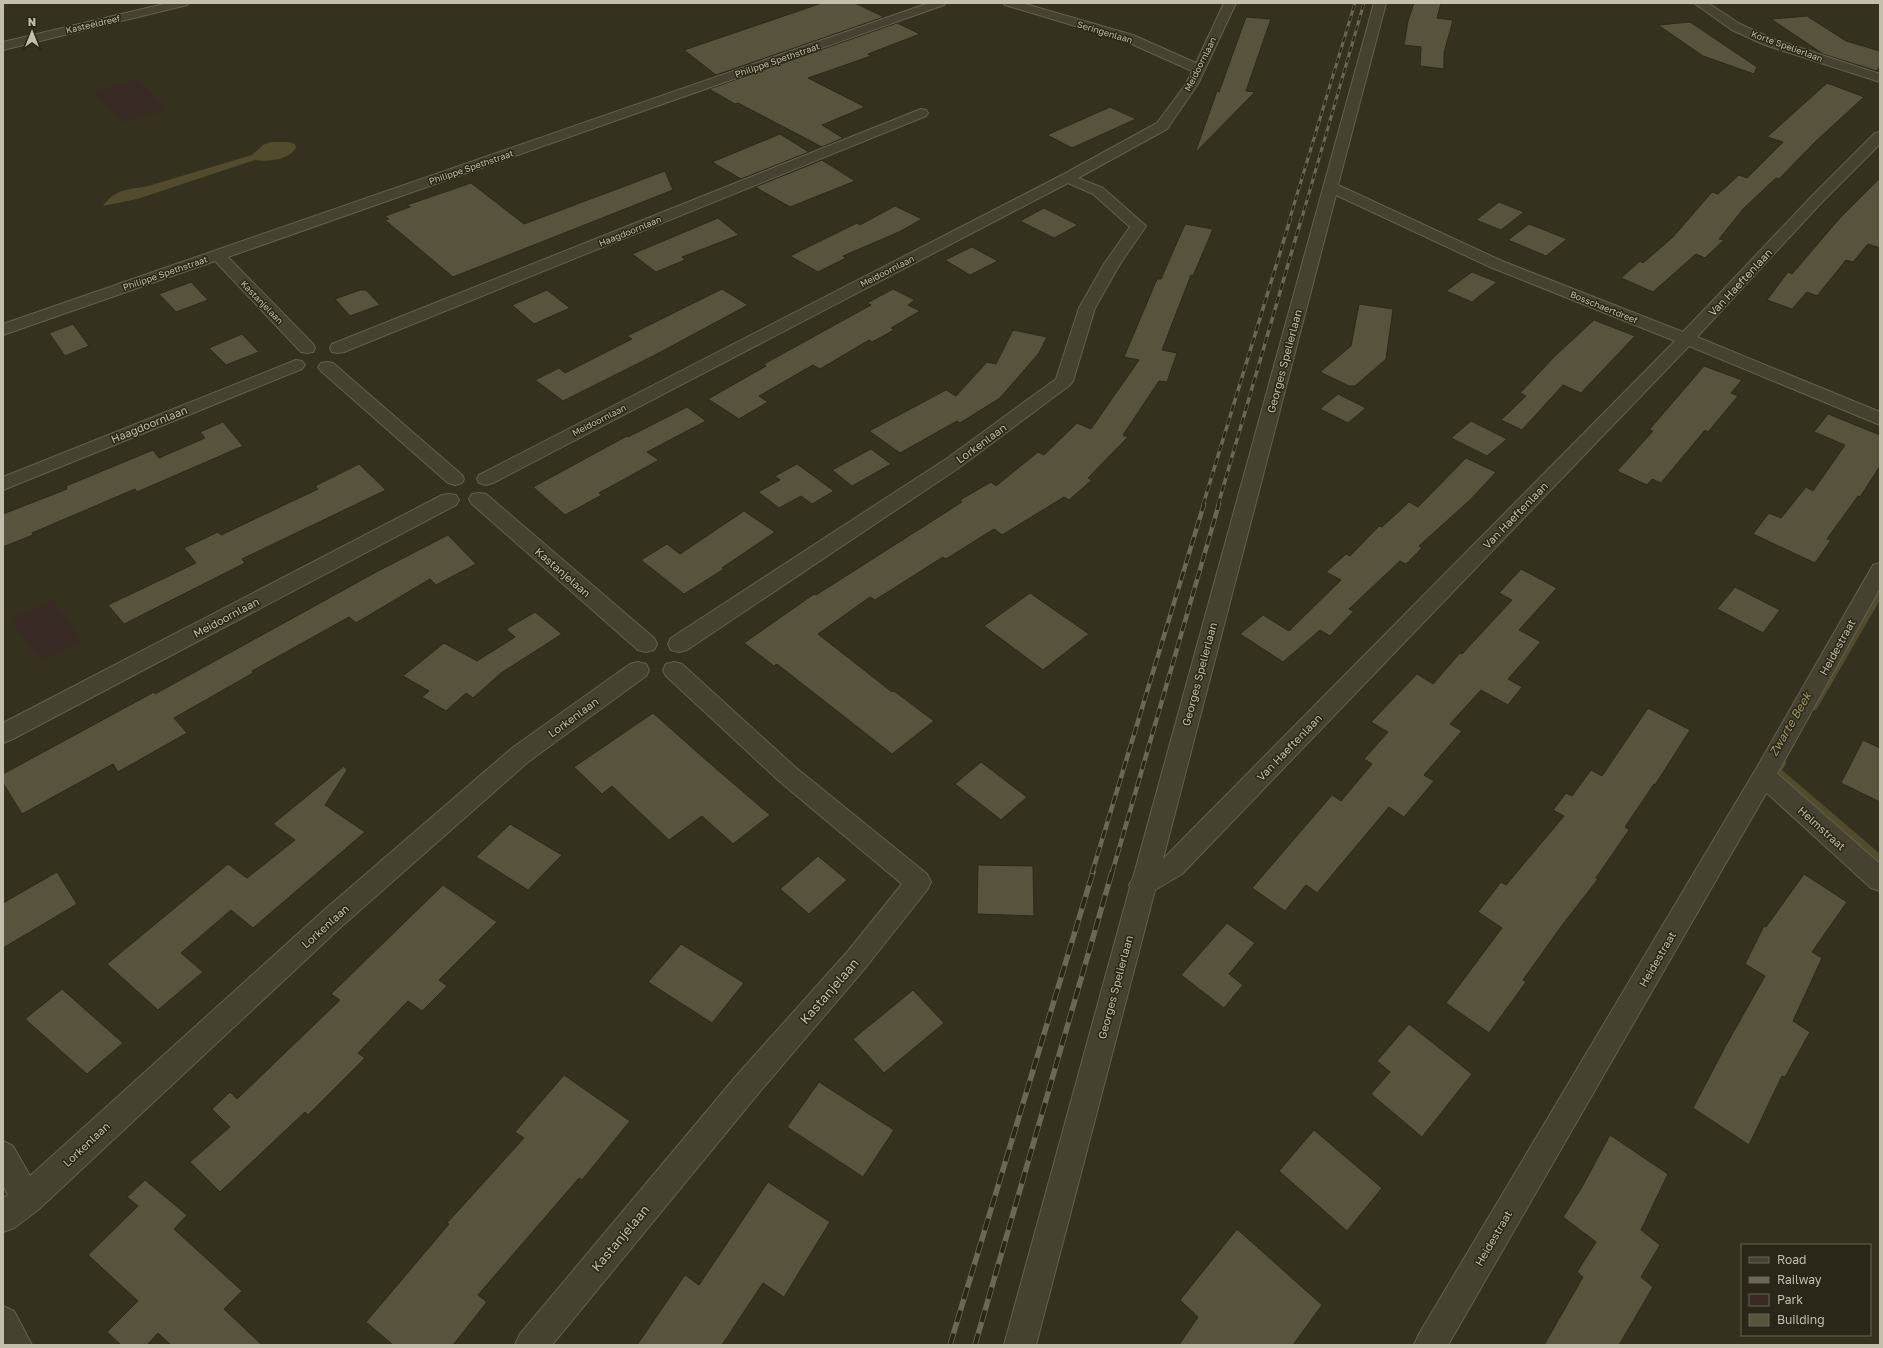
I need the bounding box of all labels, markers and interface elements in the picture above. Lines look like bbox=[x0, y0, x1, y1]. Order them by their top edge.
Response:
north arrow bbox=[12, 12, 52, 52]
street label: Kasteeldreef bbox=[65, 12, 122, 36]
text: N bbox=[28, 15, 36, 28]
street label: Seringenlaan bbox=[1076, 18, 1134, 46]
street label: Korte Spelierlaan bbox=[1750, 28, 1824, 64]
street label: Meidoornlaan bbox=[1182, 35, 1218, 93]
street label: Philippe Spethstraat bbox=[733, 40, 821, 80]
street label: Philippe Spethstraat bbox=[427, 147, 515, 187]
street label: Haagdoornlaan bbox=[597, 213, 663, 249]
street label: Van Haeftenlaan bbox=[1705, 246, 1775, 318]
street label: Philippe Spethstraat bbox=[121, 253, 209, 293]
street label: Meidoornlaan bbox=[858, 253, 916, 289]
street label: Kastanjelaan bbox=[238, 278, 286, 326]
street label: Bosschaertdreef bbox=[1569, 288, 1640, 326]
street label: Georges Spelierlaan bbox=[1264, 308, 1304, 414]
street label: Meidoornlaan bbox=[570, 402, 628, 438]
street label: Haagdoornlaan bbox=[109, 403, 189, 445]
street label: Lorkenlaan bbox=[953, 420, 1009, 466]
street label: Van Haeftenlaan bbox=[1480, 479, 1550, 551]
street label: Kastanjelaan bbox=[533, 544, 593, 600]
street label: Meidoornlaan bbox=[191, 594, 261, 640]
street label: Heidestraat bbox=[1816, 617, 1858, 677]
street label: Georges Spelierlaan bbox=[1179, 621, 1219, 727]
water label: Zwarte Beek bbox=[1766, 688, 1815, 759]
street label: Lorkenlaan bbox=[545, 694, 601, 740]
street label: Van Haeftenlaan bbox=[1254, 711, 1324, 783]
street label: Helmstraat bbox=[1796, 803, 1848, 853]
street label: Lorkenlaan bbox=[299, 901, 351, 951]
street label: Heidestraat bbox=[1636, 929, 1678, 989]
street label: Georges Spelierlaan bbox=[1095, 934, 1135, 1040]
street label: Kastanjelaan bbox=[796, 955, 862, 1027]
street label: Lorkenlaan bbox=[60, 1119, 112, 1169]
street label: Kastanjelaan bbox=[588, 1202, 652, 1274]
street label: Heidestraat bbox=[1472, 1208, 1514, 1268]
legend bbox=[1741, 1244, 1871, 1336]
text: Road bbox=[1777, 1252, 1806, 1267]
text: Railway bbox=[1777, 1272, 1822, 1287]
text: Park bbox=[1777, 1292, 1803, 1307]
text: Building bbox=[1777, 1312, 1825, 1327]

